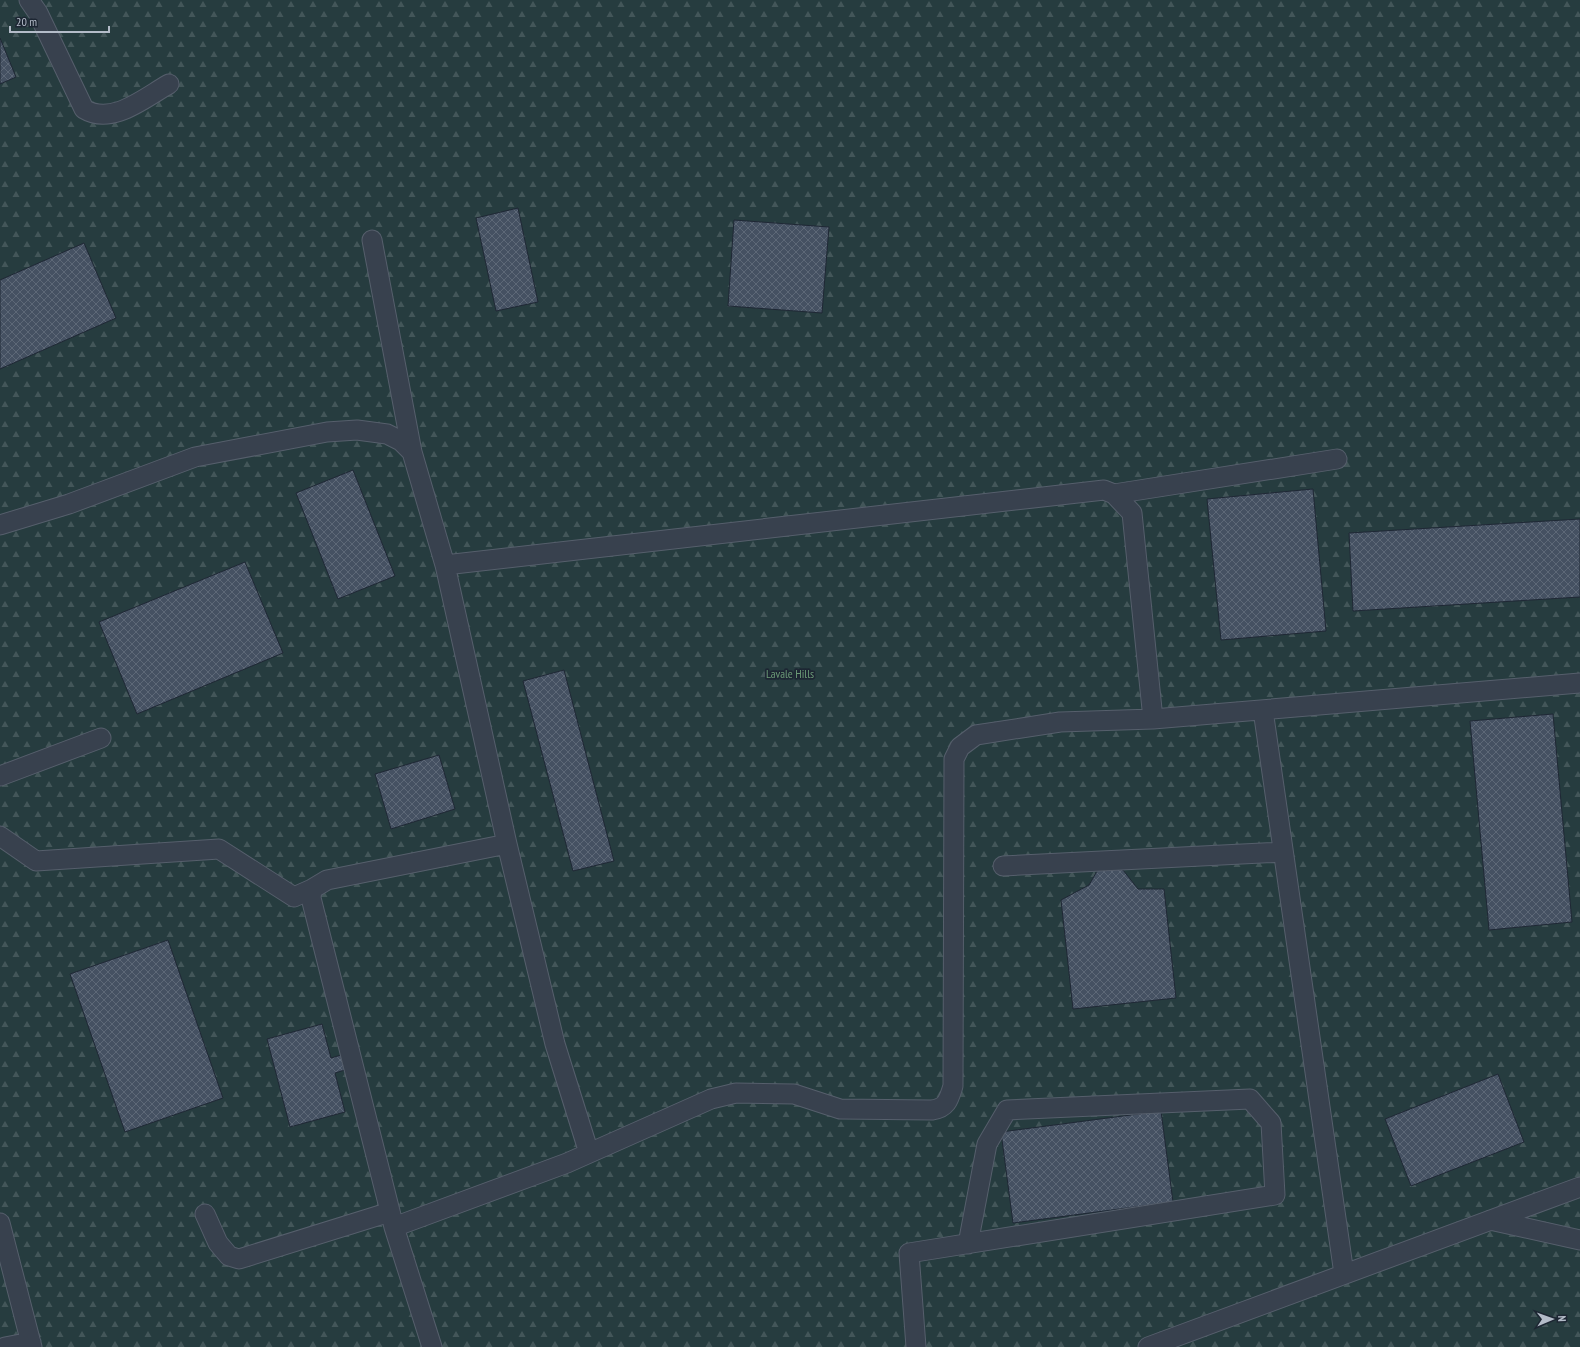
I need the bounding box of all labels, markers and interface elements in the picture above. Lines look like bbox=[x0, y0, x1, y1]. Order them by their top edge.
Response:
scale bar bbox=[10, 8, 109, 34]
text: 20 m bbox=[16, 14, 37, 29]
park label: Lavale Hills bbox=[766, 666, 814, 681]
north arrow bbox=[1532, 1299, 1572, 1339]
text: N bbox=[1555, 1315, 1569, 1322]

